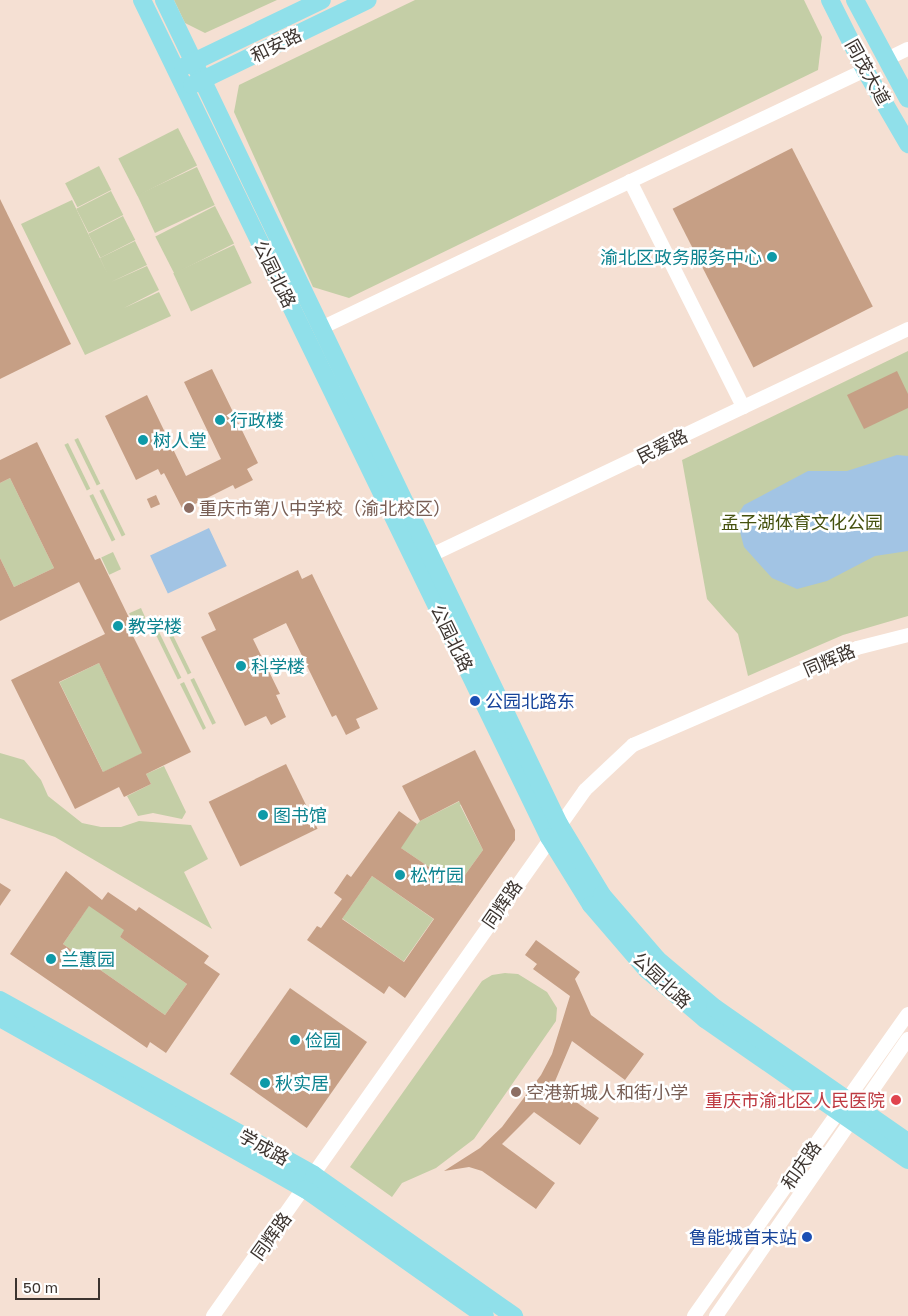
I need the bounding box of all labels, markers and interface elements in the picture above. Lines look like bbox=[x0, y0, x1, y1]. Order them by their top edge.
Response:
street label: 和安路 bbox=[247, 23, 305, 67]
street label: 同茂大道 bbox=[841, 35, 895, 109]
street label: 公园北路 bbox=[250, 237, 300, 311]
place label: 渝北区政务服务中心 bbox=[600, 246, 762, 268]
marker: 渝北区政务服务中心 bbox=[766, 251, 778, 263]
place label: 行政楼 bbox=[230, 409, 284, 431]
marker: 行政楼 bbox=[214, 414, 226, 426]
street label: 民爱路 bbox=[633, 424, 691, 468]
place label: 树人堂 bbox=[153, 429, 207, 451]
marker: 树人堂 bbox=[137, 434, 149, 446]
place label: 重庆市第八中学校（渝北校区） bbox=[199, 497, 451, 519]
marker: 重庆市第八中学校（渝北校区） bbox=[183, 502, 195, 514]
park label: 孟子湖体育文化公园 bbox=[721, 511, 883, 533]
street label: 公园北路 bbox=[427, 601, 477, 675]
place label: 教学楼 bbox=[128, 615, 182, 637]
marker: 教学楼 bbox=[112, 620, 124, 632]
street label: 同辉路 bbox=[800, 640, 858, 680]
place label: 科学楼 bbox=[251, 655, 305, 677]
marker: 科学楼 bbox=[235, 660, 247, 672]
place label: 公园北路东 bbox=[485, 690, 575, 712]
marker: 公园北路东 bbox=[469, 695, 481, 707]
place label: 图书馆 bbox=[273, 804, 327, 826]
marker: 图书馆 bbox=[257, 809, 269, 821]
place label: 松竹园 bbox=[410, 864, 464, 886]
marker: 松竹园 bbox=[394, 869, 406, 881]
street label: 同辉路 bbox=[478, 876, 526, 932]
place label: 兰蕙园 bbox=[61, 948, 115, 970]
street label: 公园北路 bbox=[628, 948, 696, 1012]
marker: 兰蕙园 bbox=[45, 953, 57, 965]
place label: 俭园 bbox=[305, 1029, 341, 1051]
marker: 俭园 bbox=[289, 1034, 301, 1046]
place label: 秋实居 bbox=[275, 1072, 329, 1094]
marker: 秋实居 bbox=[259, 1077, 271, 1089]
place label: 空港新城人和街小学 bbox=[526, 1081, 688, 1103]
marker: 空港新城人和街小学 bbox=[510, 1086, 522, 1098]
place label: 重庆市渝北区人民医院 bbox=[705, 1089, 885, 1111]
marker: 重庆市渝北区人民医院 bbox=[889, 1093, 903, 1107]
street label: 学成路 bbox=[235, 1124, 293, 1170]
street label: 和庆路 bbox=[777, 1137, 825, 1193]
street label: 同辉路 bbox=[246, 1208, 296, 1264]
place label: 鲁能城首末站 bbox=[689, 1226, 797, 1248]
marker: 鲁能城首末站 bbox=[801, 1231, 813, 1243]
scale bar bbox=[18, 1268, 102, 1300]
text: 50 m bbox=[23, 1278, 58, 1296]

